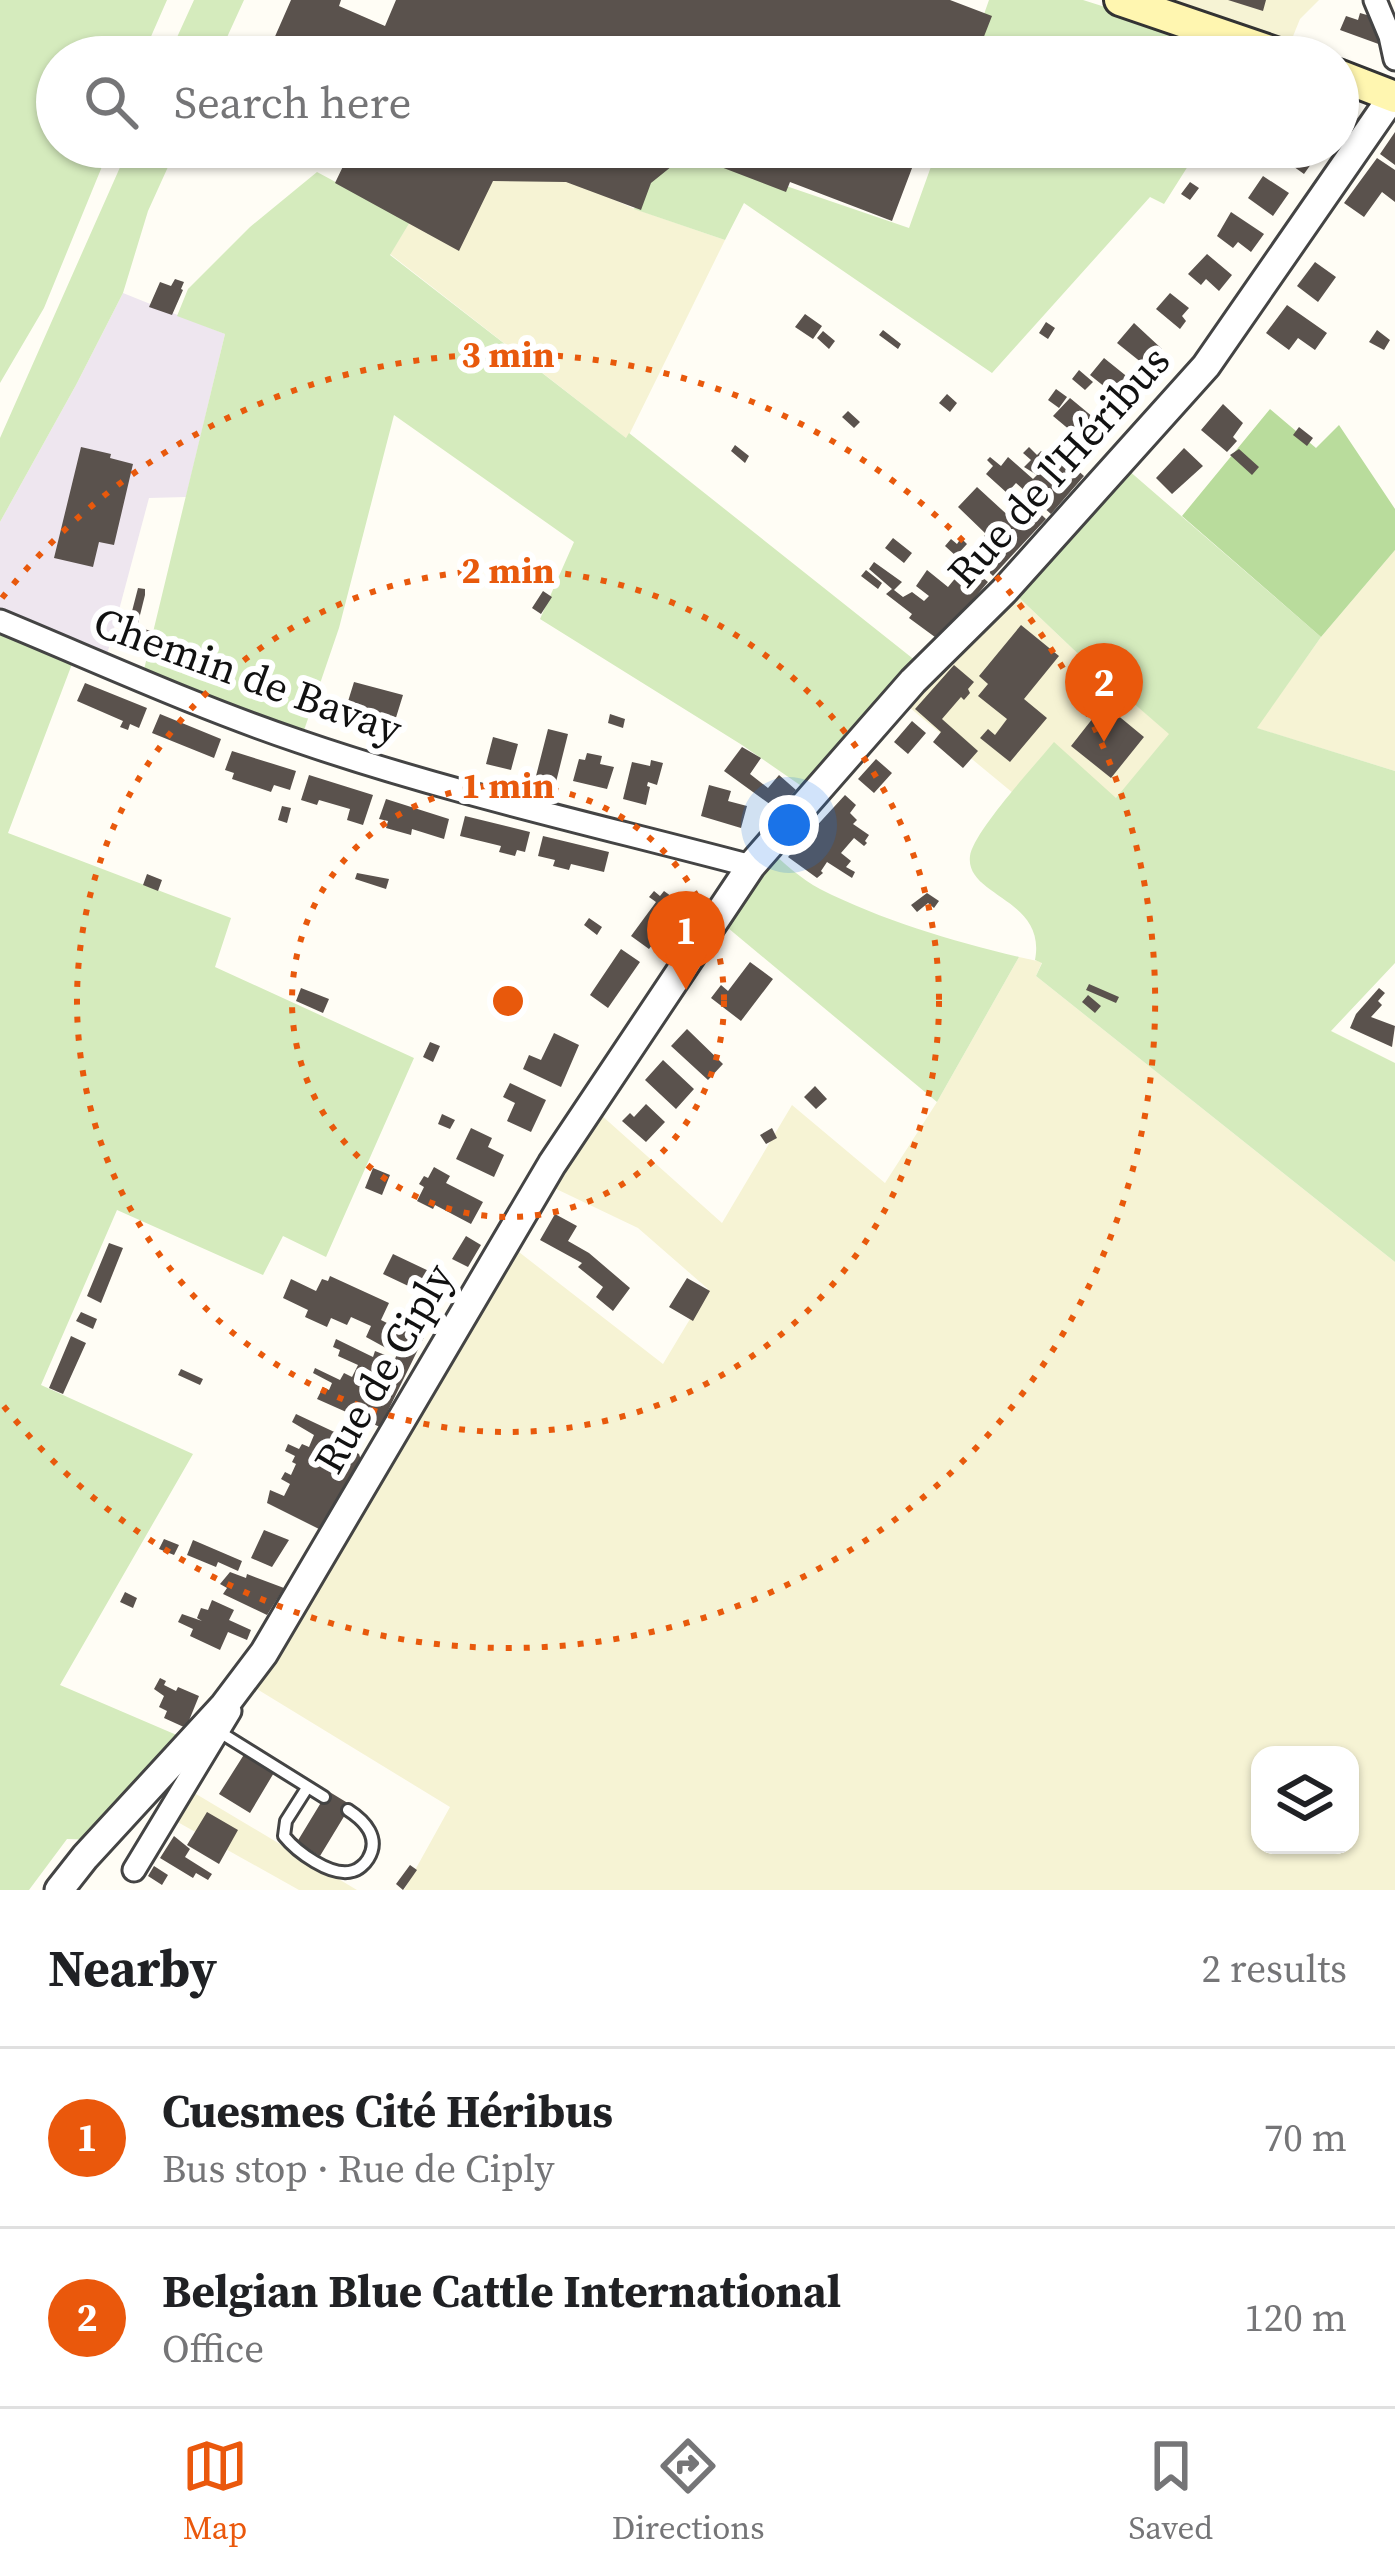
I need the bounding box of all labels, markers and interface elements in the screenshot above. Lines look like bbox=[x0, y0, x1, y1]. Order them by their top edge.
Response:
search box bbox=[36, 36, 1359, 168]
icon: search bbox=[78, 69, 144, 135]
text: Search here bbox=[174, 71, 411, 133]
text: 3 min bbox=[461, 330, 555, 379]
street label: Rue de l'Héribus bbox=[934, 333, 1182, 599]
text: 2 min bbox=[461, 546, 555, 595]
street label: Chemin de Bavay bbox=[86, 592, 410, 758]
pin: 2 bbox=[1065, 643, 1143, 742]
text: 1 min bbox=[461, 761, 555, 810]
your location bbox=[759, 795, 819, 855]
pin: 1 bbox=[647, 891, 725, 990]
centre of rings bbox=[487, 980, 529, 1022]
street label: Rue de Ciply bbox=[300, 1252, 467, 1484]
map controls bbox=[1251, 1746, 1359, 1854]
button: layers bbox=[1251, 1746, 1359, 1854]
text: Nearby bbox=[48, 1933, 217, 2003]
text: 2 results bbox=[1202, 1942, 1347, 1995]
text: Cuesmes Cité Héribus bbox=[162, 2080, 613, 2142]
text: 1 bbox=[76, 2111, 98, 2164]
text: 70 m bbox=[1264, 2111, 1347, 2164]
text: Bus stop · Rue de Ciply bbox=[162, 2142, 555, 2195]
text: Belgian Blue Cattle International bbox=[162, 2260, 841, 2322]
text: 2 bbox=[76, 2291, 98, 2344]
text: 120 m bbox=[1244, 2291, 1347, 2344]
text: Office bbox=[162, 2322, 264, 2375]
tab: Map bbox=[182, 2433, 248, 2550]
tab: Directions bbox=[612, 2433, 765, 2550]
tab: Saved bbox=[1128, 2433, 1213, 2550]

